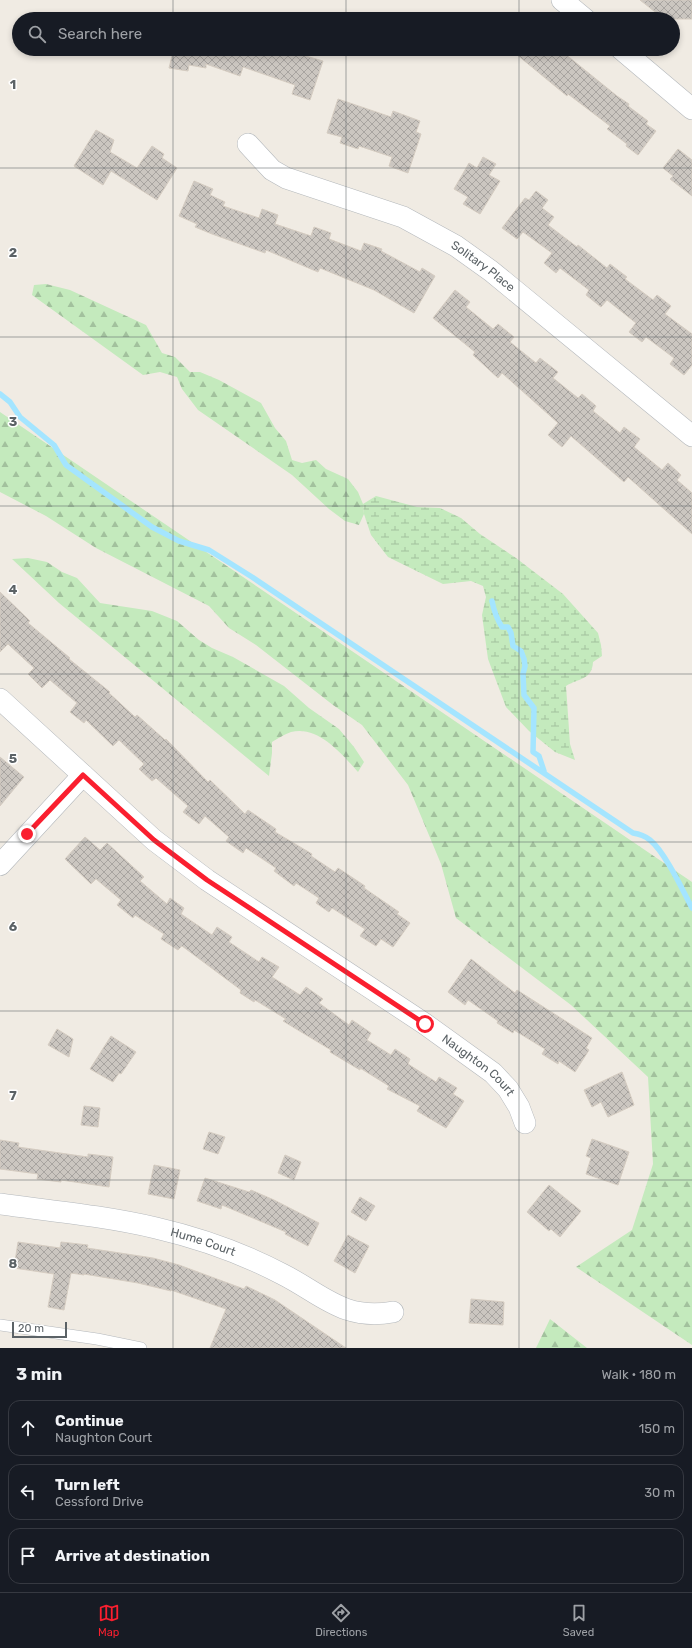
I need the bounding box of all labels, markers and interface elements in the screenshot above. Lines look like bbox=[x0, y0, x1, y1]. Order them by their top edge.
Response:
search box bbox=[12, 12, 680, 56]
icon: search bbox=[26, 23, 48, 45]
text: Search here bbox=[58, 25, 142, 43]
text: 1 bbox=[10, 77, 16, 92]
street label: Solitary Place bbox=[449, 238, 518, 295]
text: 2 bbox=[9, 245, 17, 260]
text: 3 bbox=[9, 414, 18, 429]
text: 4 bbox=[9, 582, 18, 597]
text: 5 bbox=[9, 751, 17, 766]
route end bbox=[18, 825, 36, 843]
text: 6 bbox=[9, 919, 18, 934]
route start bbox=[416, 1015, 434, 1033]
street label: Naughton Court bbox=[439, 1032, 518, 1099]
text: 7 bbox=[9, 1088, 17, 1103]
street label: Hume Court bbox=[169, 1225, 238, 1259]
text: 8 bbox=[9, 1256, 18, 1271]
scale bar bbox=[12, 1320, 67, 1339]
text: 20 m bbox=[18, 1322, 44, 1335]
text: 3 min bbox=[16, 1364, 62, 1384]
text: Walk · 180 m bbox=[601, 1367, 676, 1382]
text: Continue bbox=[55, 1412, 124, 1430]
icon: ahead bbox=[17, 1417, 39, 1439]
text: 150 m bbox=[639, 1421, 675, 1436]
text: Naughton Court bbox=[55, 1430, 152, 1445]
text: Turn left bbox=[55, 1476, 120, 1494]
icon: left bbox=[17, 1481, 39, 1503]
text: 30 m bbox=[644, 1485, 675, 1500]
text: Cessford Drive bbox=[55, 1494, 144, 1509]
icon: arrive bbox=[17, 1545, 39, 1567]
text: Arrive at destination bbox=[55, 1547, 210, 1565]
tab: Map bbox=[98, 1602, 120, 1639]
tab: Directions bbox=[315, 1602, 367, 1639]
tab: Saved bbox=[563, 1602, 594, 1639]

